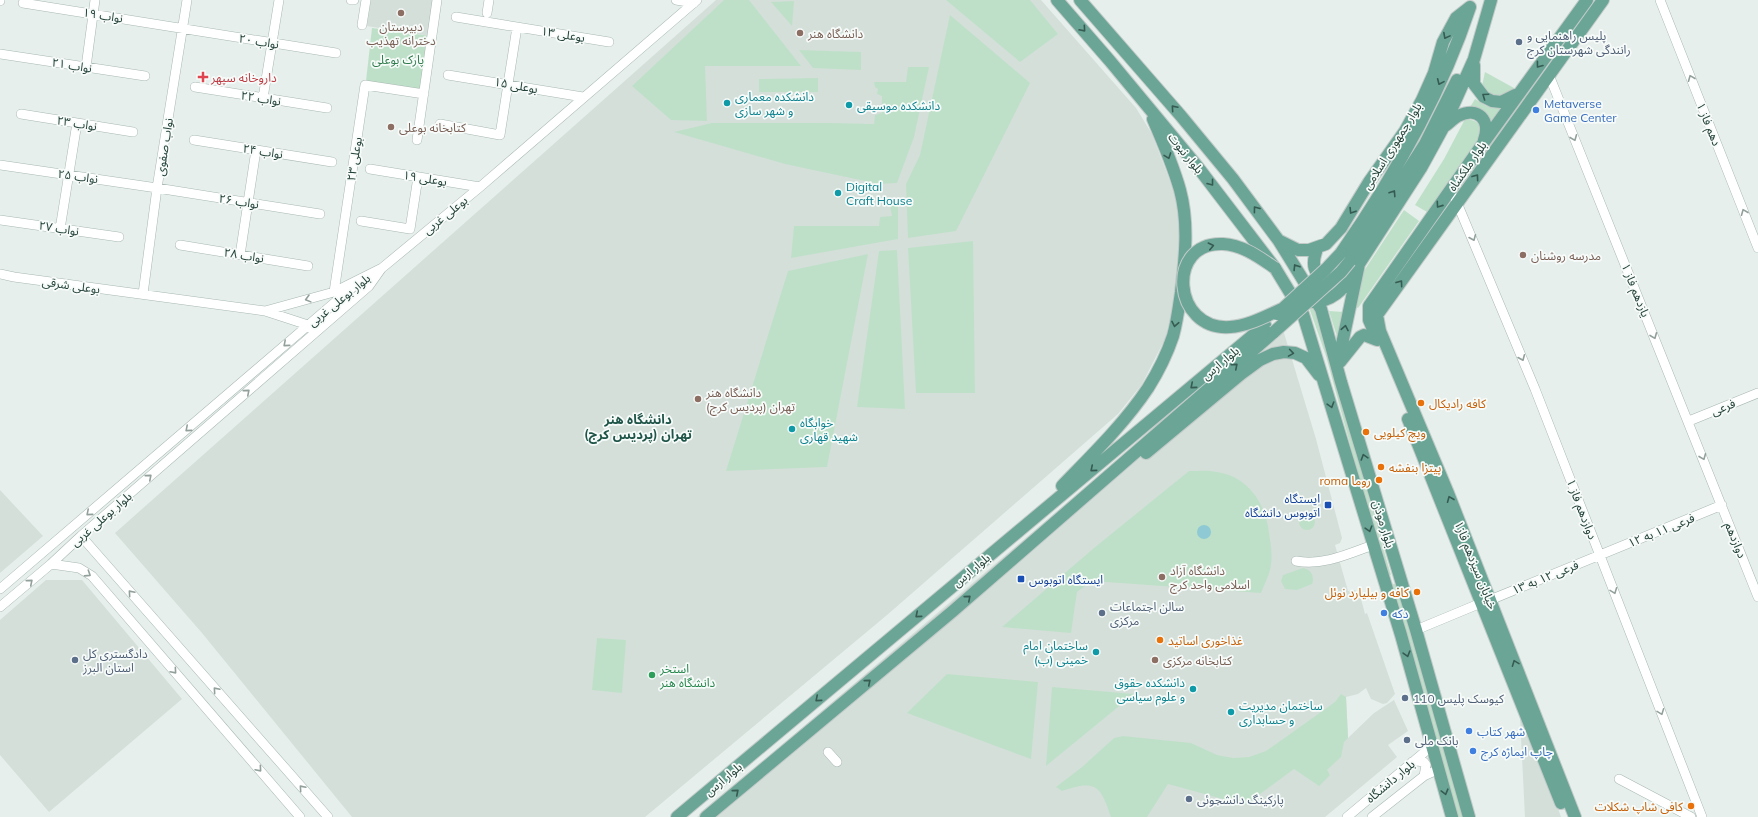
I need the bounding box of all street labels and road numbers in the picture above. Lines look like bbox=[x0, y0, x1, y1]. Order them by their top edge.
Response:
street label: نواب ۱۹ bbox=[82, 4, 124, 26]
street label: بوعلی ۱۳ bbox=[540, 23, 586, 45]
street label: نواب ۲۰ bbox=[238, 30, 280, 52]
street label: نواب ۲۱ bbox=[51, 54, 93, 76]
street label: بوعلی ۱۵ bbox=[493, 74, 539, 96]
street label: نواب ۲۲ bbox=[240, 87, 282, 109]
street label: بلوار جمهوری اسلامی bbox=[1359, 100, 1425, 192]
street label: دهم فاز ۱ bbox=[1692, 100, 1725, 149]
street label: نواب ۲۳ bbox=[56, 112, 98, 134]
street label: نواب صفوی bbox=[152, 117, 176, 177]
street label: بلوار نبوت bbox=[1165, 130, 1207, 176]
street label: بوعلی ۲۳ bbox=[343, 136, 365, 182]
street label: بلوار ملکشاه bbox=[1444, 138, 1490, 194]
street label: نواب ۲۴ bbox=[242, 140, 284, 162]
street label: نواب ۲۵ bbox=[57, 166, 99, 187]
street label: بوعلی ۱۹ bbox=[402, 167, 448, 189]
street label: نواب ۲۶ bbox=[218, 190, 260, 212]
street label: بوعلی غربی bbox=[420, 192, 470, 238]
street label: نواب ۲۷ bbox=[38, 217, 80, 239]
street label: نواب ۲۸ bbox=[223, 244, 265, 266]
street label: یازدهم فاز ۱ bbox=[1617, 261, 1654, 320]
street label: بلوار بوعلی غربی bbox=[305, 270, 373, 330]
street label: بوعلی شرقی bbox=[41, 274, 101, 297]
street label: بلوار ارس bbox=[1198, 343, 1242, 383]
street label: فرعی bbox=[1709, 395, 1737, 419]
street label: دوازدهم فاز ۱ bbox=[1562, 477, 1601, 542]
street label: بلوار بوعلی غربی bbox=[67, 488, 135, 550]
street label: بلوار موذن bbox=[1370, 498, 1398, 550]
street label: فرعی ۱۱ به ۱۲ bbox=[1625, 510, 1697, 550]
street label: خیابان سیزدهم فاز۱ bbox=[1450, 519, 1501, 612]
street label: دوازدهم bbox=[1720, 520, 1750, 561]
street label: بلوار ارس bbox=[949, 550, 993, 590]
street label: فرعی ۱۲ به ۱۳ bbox=[1509, 557, 1581, 597]
street label: بلوار دانشگاه bbox=[1362, 756, 1418, 806]
street label: بلوار ارس bbox=[701, 759, 745, 799]

